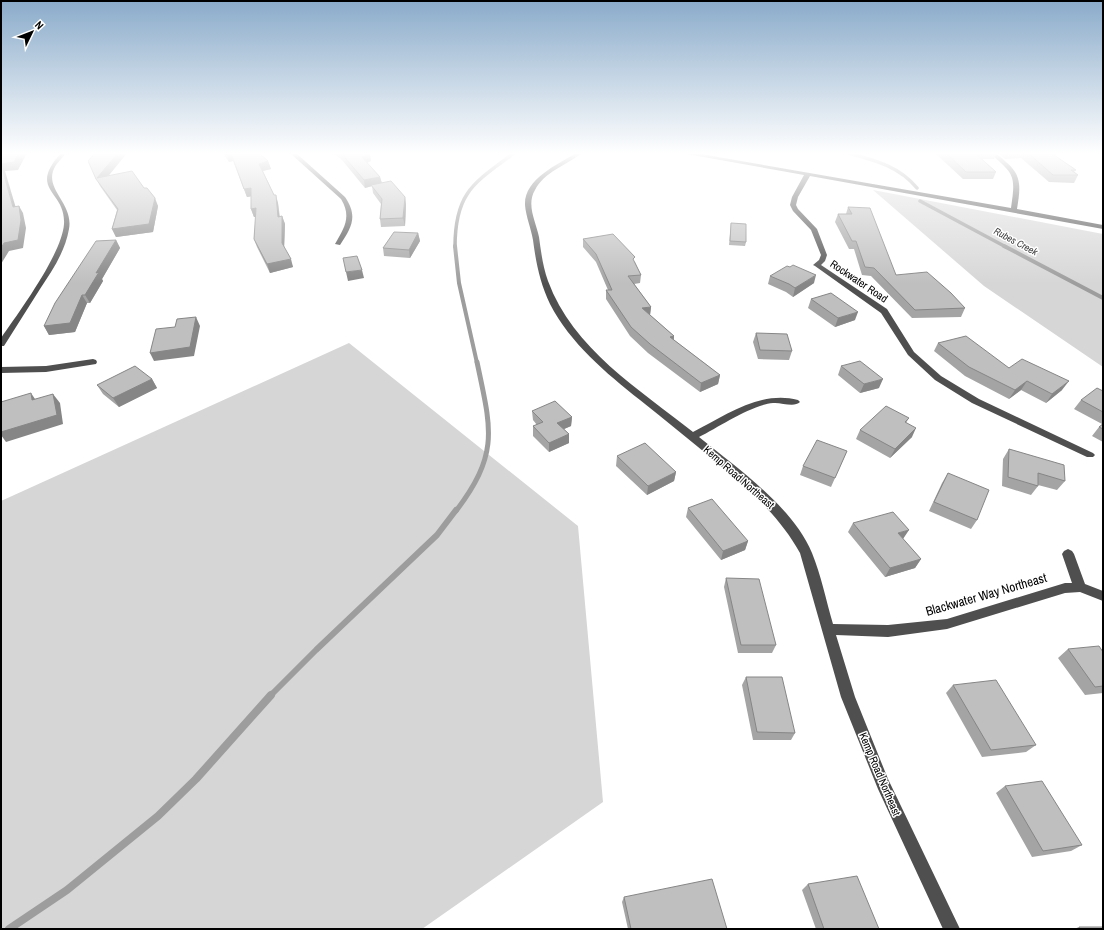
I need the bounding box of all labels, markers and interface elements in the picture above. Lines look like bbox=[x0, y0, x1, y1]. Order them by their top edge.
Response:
north arrow bbox=[12, 12, 52, 52]
text: N bbox=[32, 18, 47, 32]
water label: Rubes Creek bbox=[992, 224, 1041, 259]
street label: Rockwater Road bbox=[827, 257, 891, 305]
street label: Kemp Road Northeast bbox=[701, 442, 778, 512]
street label: Blackwater Way Northeast bbox=[924, 569, 1049, 620]
street label: Kemp Road Northeast bbox=[856, 730, 904, 818]

